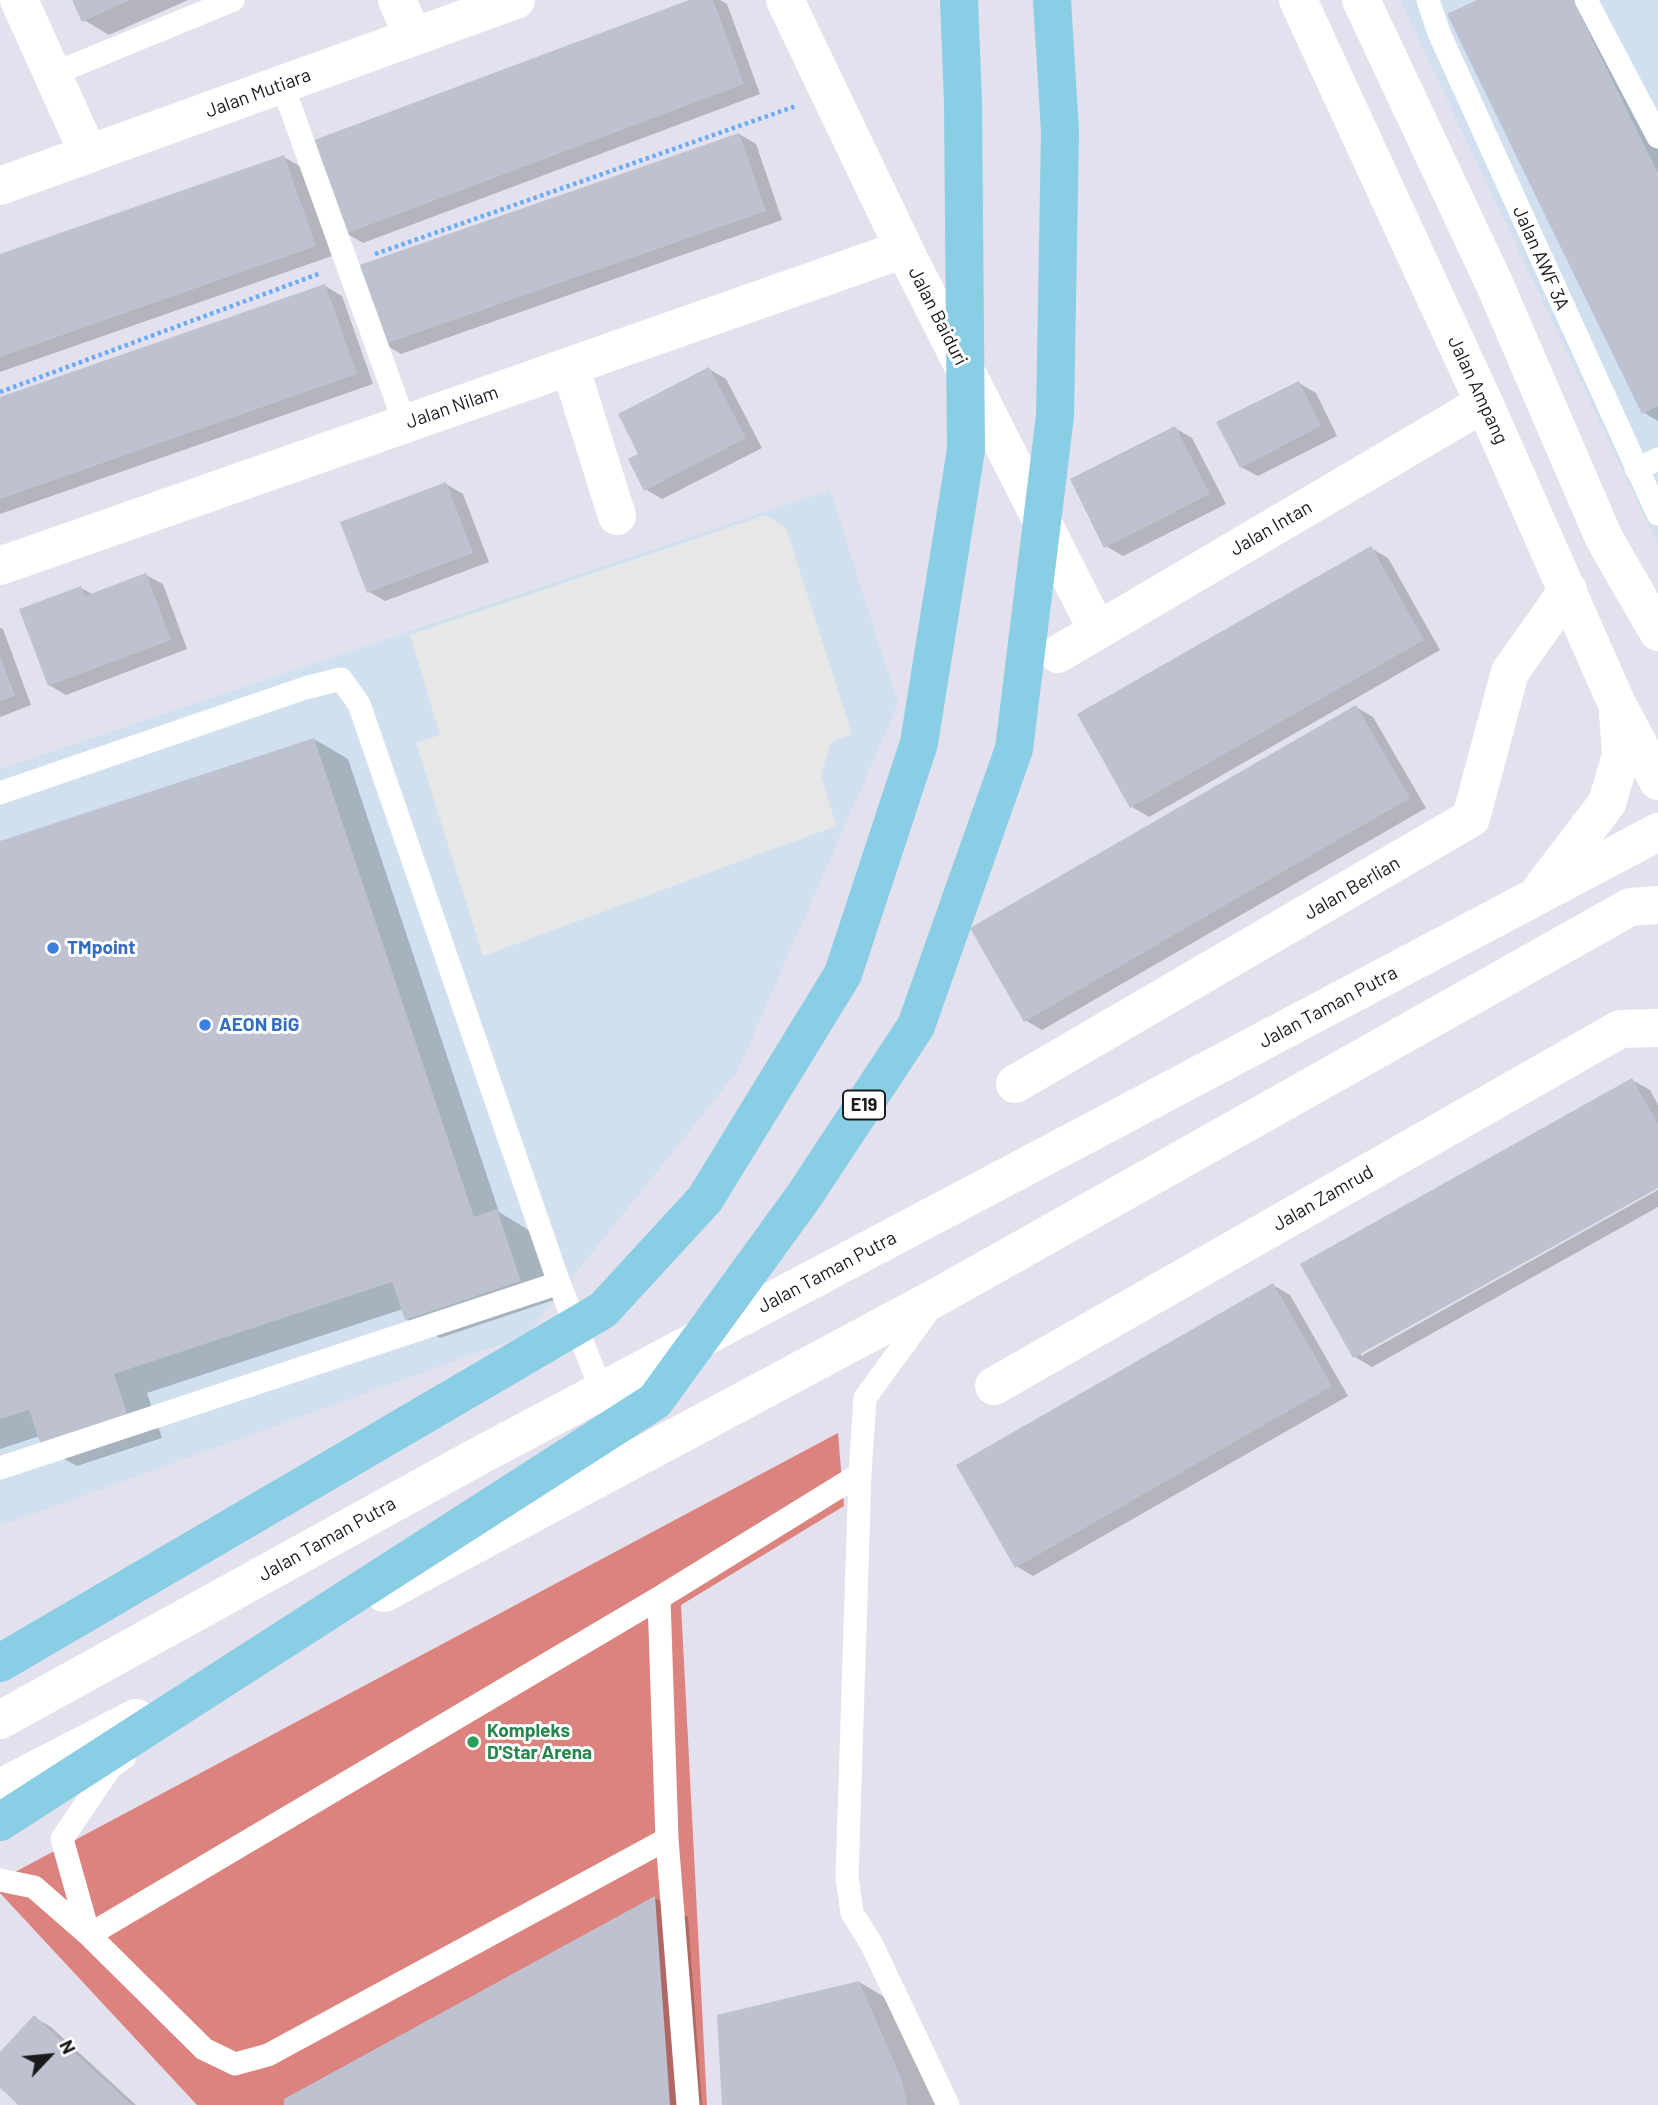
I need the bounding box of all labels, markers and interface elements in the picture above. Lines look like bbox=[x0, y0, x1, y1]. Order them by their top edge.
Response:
street label: Jalan Mutiara bbox=[202, 63, 314, 123]
street label: Jalan AWF 3A bbox=[1508, 202, 1574, 314]
street label: Jalan Baiduri bbox=[903, 263, 973, 369]
street label: Jalan Ampang bbox=[1443, 332, 1513, 448]
street label: Jalan Nilam bbox=[403, 381, 501, 433]
street label: Jalan Intan bbox=[1226, 495, 1316, 561]
street label: Jalan Berlian bbox=[1300, 851, 1404, 925]
place label: TMpoint bbox=[67, 937, 135, 959]
marker: TMpoint bbox=[45, 940, 61, 956]
street label: Jalan Taman Putra bbox=[1255, 961, 1401, 1053]
place label: AEON BiG bbox=[219, 1014, 299, 1036]
marker: AEON BiG bbox=[197, 1017, 213, 1033]
road number: E19 bbox=[843, 1090, 885, 1120]
street label: Jalan Zamrud bbox=[1269, 1160, 1377, 1236]
street label: Jalan Taman Putra bbox=[754, 1226, 900, 1318]
street label: Jalan Taman Putra bbox=[254, 1492, 400, 1586]
place label: Kompleks D'Star Arena bbox=[487, 1720, 592, 1764]
marker: Kompleks D'Star Arena bbox=[465, 1734, 481, 1750]
north arrow bbox=[14, 2021, 84, 2091]
text: N bbox=[55, 2036, 81, 2057]

